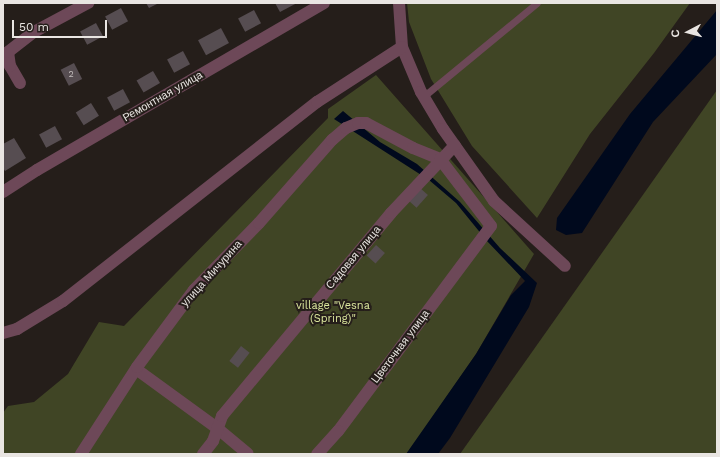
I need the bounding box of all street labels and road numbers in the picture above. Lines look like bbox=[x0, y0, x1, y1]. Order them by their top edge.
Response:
street label: Ремонтная улица bbox=[121, 69, 205, 125]
street label: Садовая улица bbox=[324, 224, 384, 292]
street label: улица Мичурина bbox=[179, 238, 245, 310]
street label: Цветочная улица bbox=[369, 308, 433, 386]

